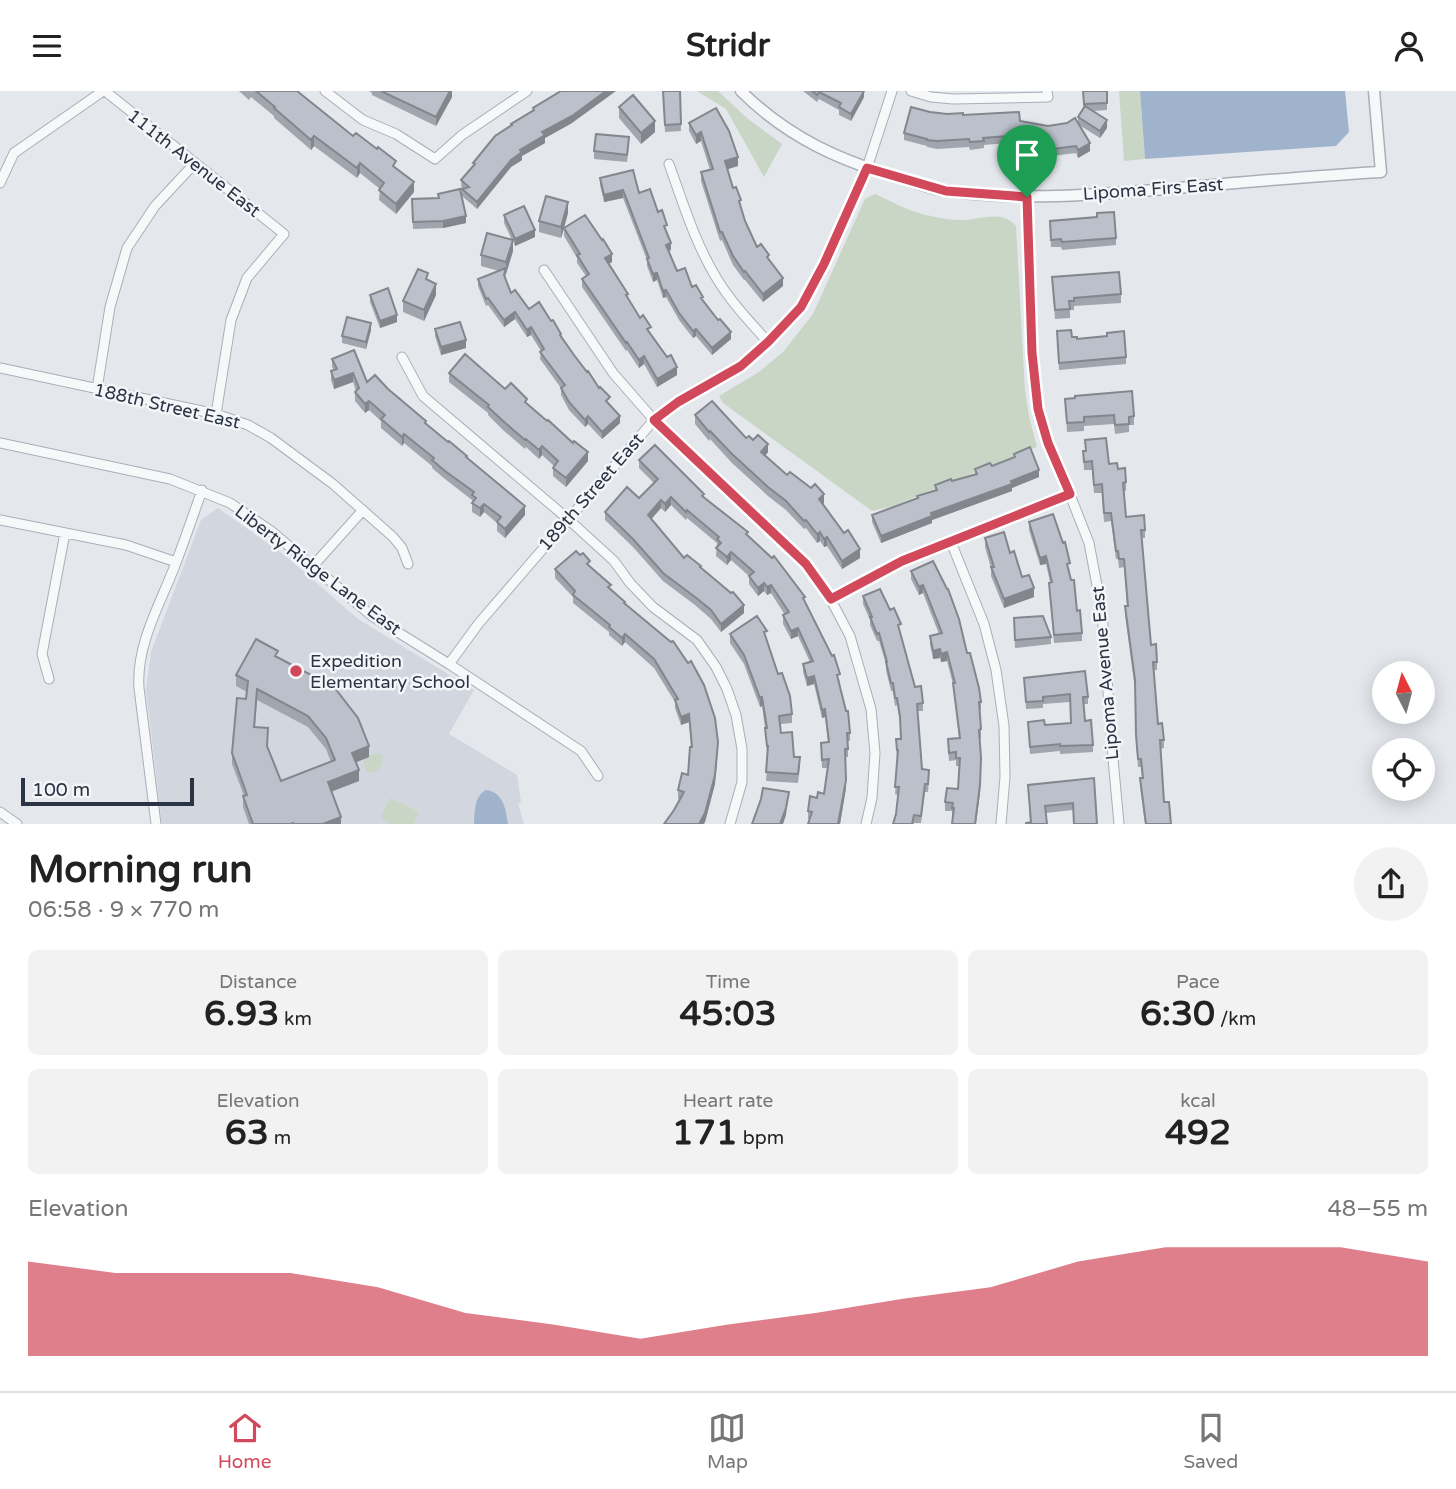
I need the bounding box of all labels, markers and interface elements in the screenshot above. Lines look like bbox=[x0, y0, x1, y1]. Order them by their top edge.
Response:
icon: menu bbox=[28, 27, 66, 65]
text: Stridr bbox=[686, 27, 770, 65]
icon: person bbox=[1390, 27, 1428, 65]
street label: 111th Avenue East bbox=[123, 104, 265, 222]
pin bbox=[997, 125, 1057, 197]
icon: arrive bbox=[1008, 136, 1046, 174]
street label: Lipoma Firs East bbox=[1082, 173, 1224, 205]
street label: 188th Street East bbox=[92, 378, 242, 434]
street label: 189th Street East bbox=[534, 428, 648, 556]
street label: Liberty Ridge Lane East bbox=[230, 500, 406, 640]
street label: Lipoma Avenue East bbox=[1086, 585, 1124, 761]
place label: Expedition Elementary School bbox=[310, 650, 470, 693]
north arrow bbox=[1372, 661, 1435, 725]
map controls bbox=[1372, 661, 1435, 801]
marker: Expedition Elementary School bbox=[288, 663, 304, 679]
button: locate bbox=[1372, 738, 1435, 801]
scale bar bbox=[21, 775, 194, 807]
text: 100 m bbox=[32, 779, 90, 801]
text: Morning run bbox=[28, 847, 252, 893]
button: share bbox=[1354, 847, 1428, 921]
text: 06:58 · 9 × 770 m bbox=[28, 896, 219, 924]
text: Distance bbox=[219, 971, 297, 993]
text: Time bbox=[706, 971, 750, 993]
text: Pace bbox=[1176, 971, 1220, 993]
text: 6.93 bbox=[204, 993, 279, 1035]
text: 45:03 bbox=[679, 993, 777, 1035]
text: 6:30 bbox=[1140, 993, 1215, 1035]
text: km bbox=[279, 1008, 312, 1030]
text: /km bbox=[1215, 1008, 1256, 1030]
text: Elevation bbox=[216, 1090, 300, 1112]
text: Heart rate bbox=[683, 1090, 773, 1112]
text: kcal bbox=[1180, 1090, 1216, 1112]
text: 63 bbox=[225, 1112, 269, 1154]
text: 171 bbox=[672, 1112, 738, 1154]
text: 492 bbox=[1165, 1112, 1231, 1154]
text: m bbox=[269, 1127, 291, 1149]
text: bpm bbox=[738, 1127, 784, 1149]
text: Elevation bbox=[28, 1195, 129, 1223]
text: 48–55 m bbox=[1327, 1195, 1428, 1223]
tab: Home bbox=[218, 1409, 272, 1473]
tab: Map bbox=[707, 1409, 748, 1473]
tab: Saved bbox=[1183, 1409, 1238, 1473]

